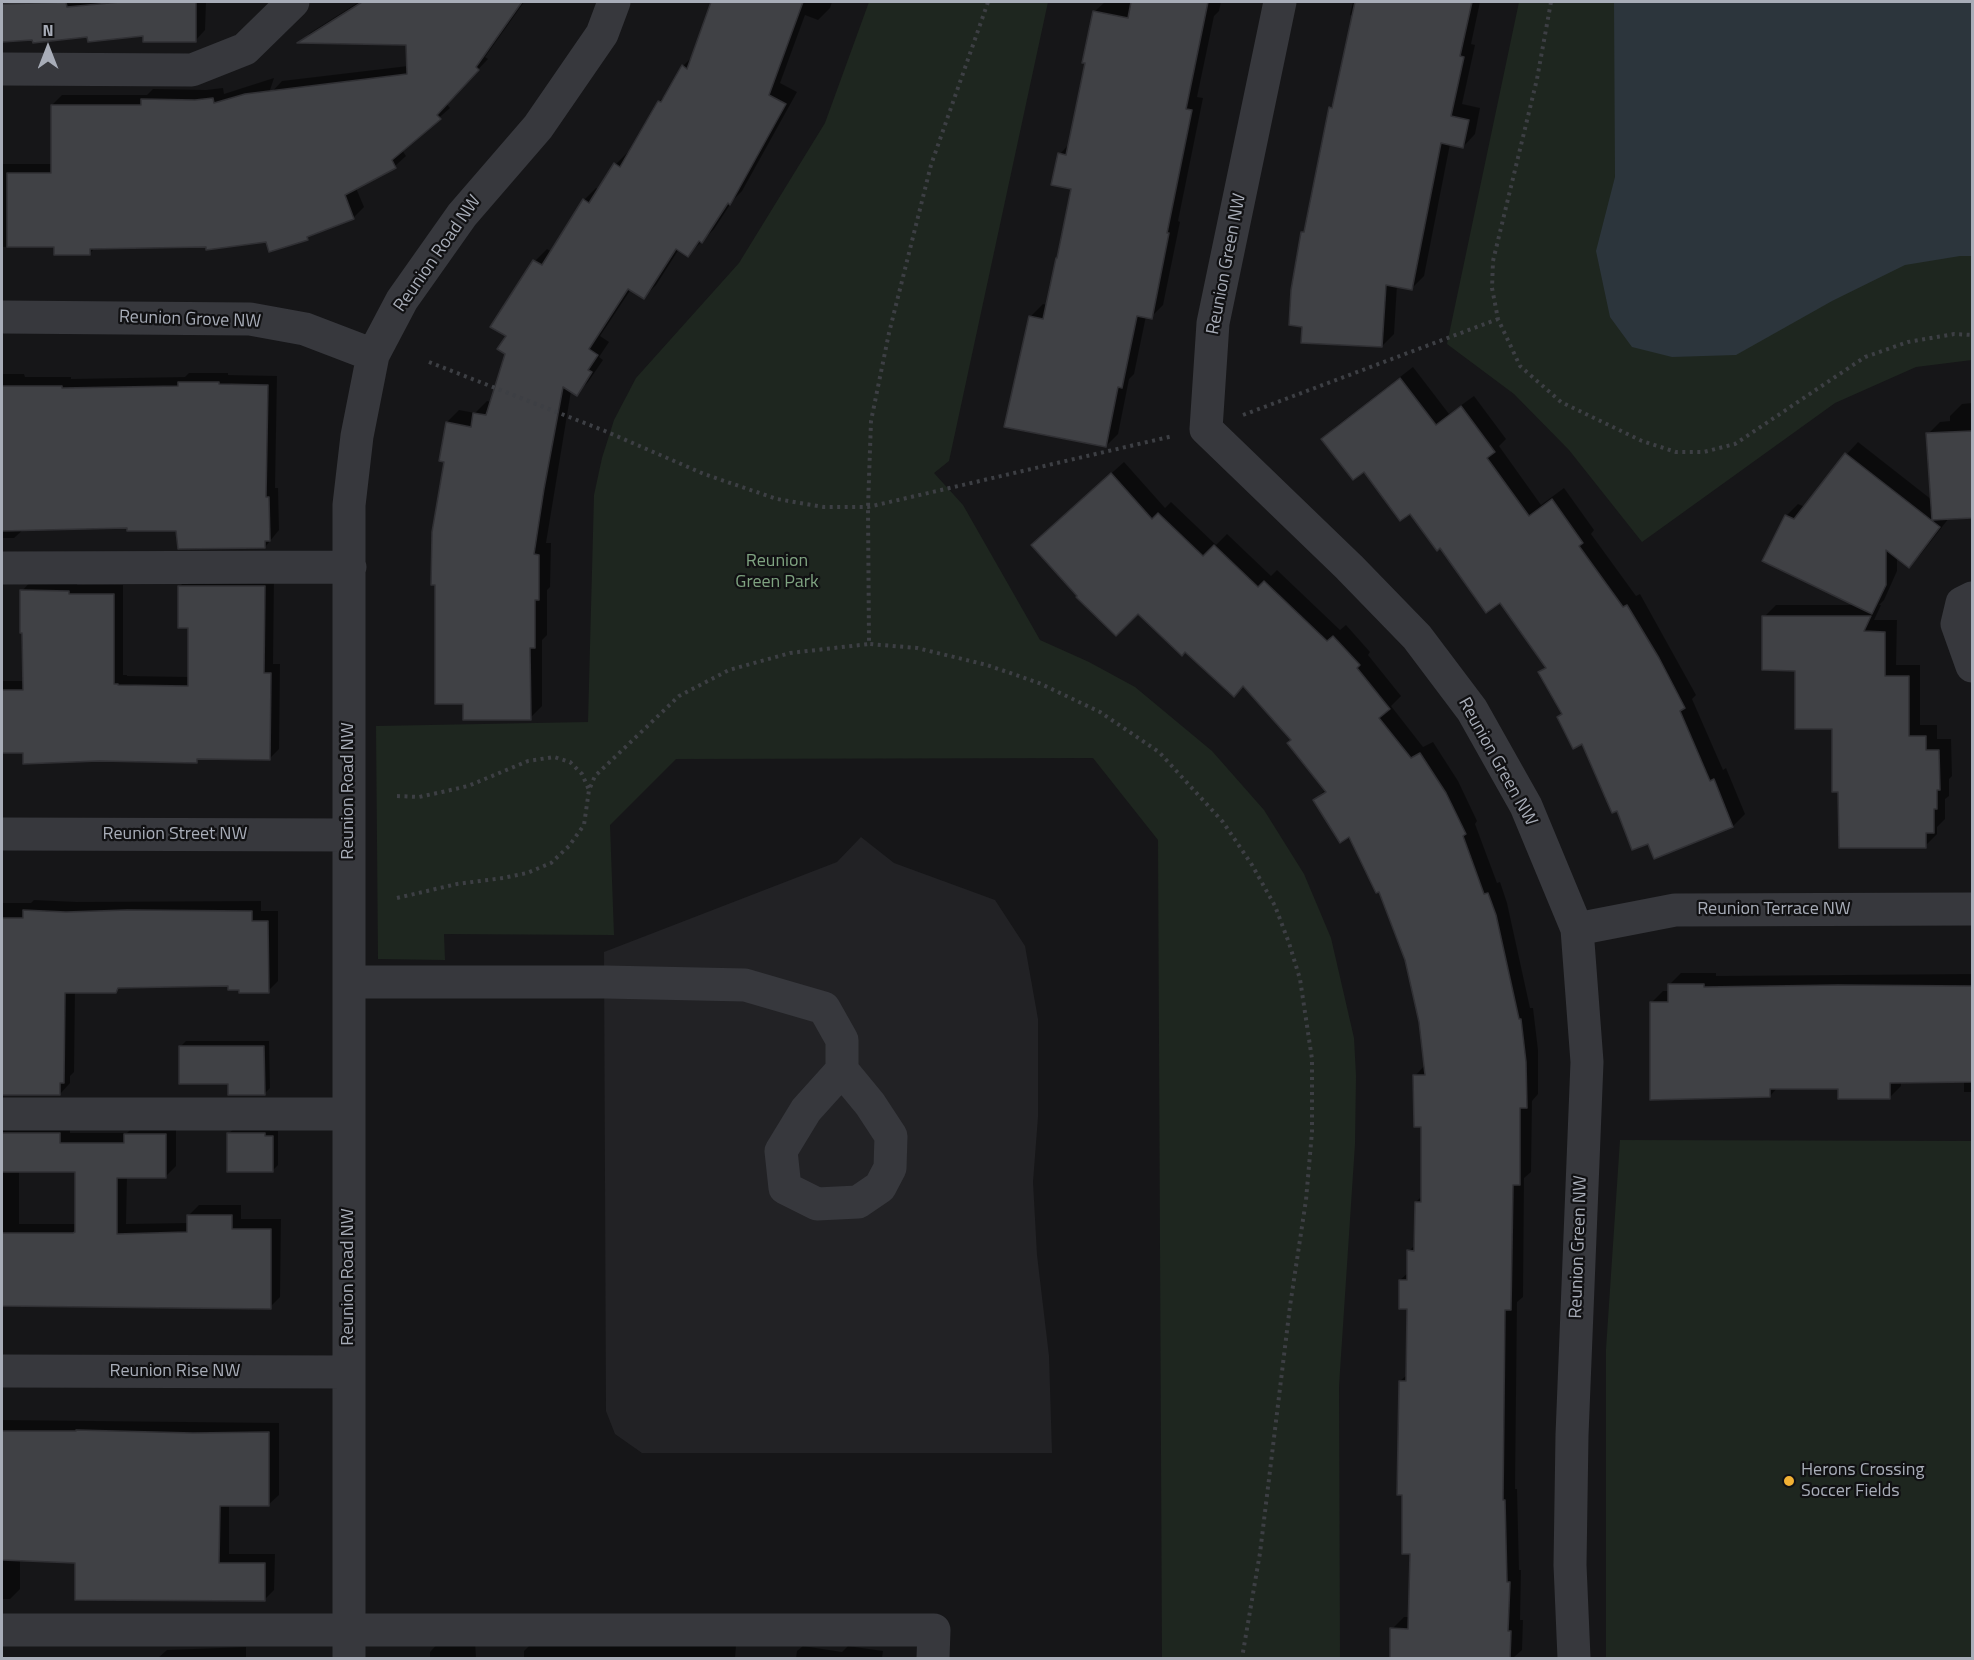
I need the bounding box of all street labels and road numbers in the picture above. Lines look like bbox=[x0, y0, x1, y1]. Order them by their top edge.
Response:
street label: Reunion Road NW bbox=[390, 192, 486, 316]
street label: Reunion Green NW bbox=[1203, 192, 1251, 336]
street label: Reunion Grove NW bbox=[118, 307, 262, 333]
street label: Reunion Green NW bbox=[1453, 694, 1541, 830]
street label: Reunion Road NW bbox=[338, 722, 360, 860]
street label: Reunion Street NW bbox=[103, 824, 247, 846]
street label: Reunion Terrace NW bbox=[1697, 899, 1851, 921]
street label: Reunion Green NW bbox=[1566, 1175, 1592, 1319]
street label: Reunion Road NW bbox=[338, 1208, 360, 1346]
street label: Reunion Rise NW bbox=[110, 1361, 240, 1383]

